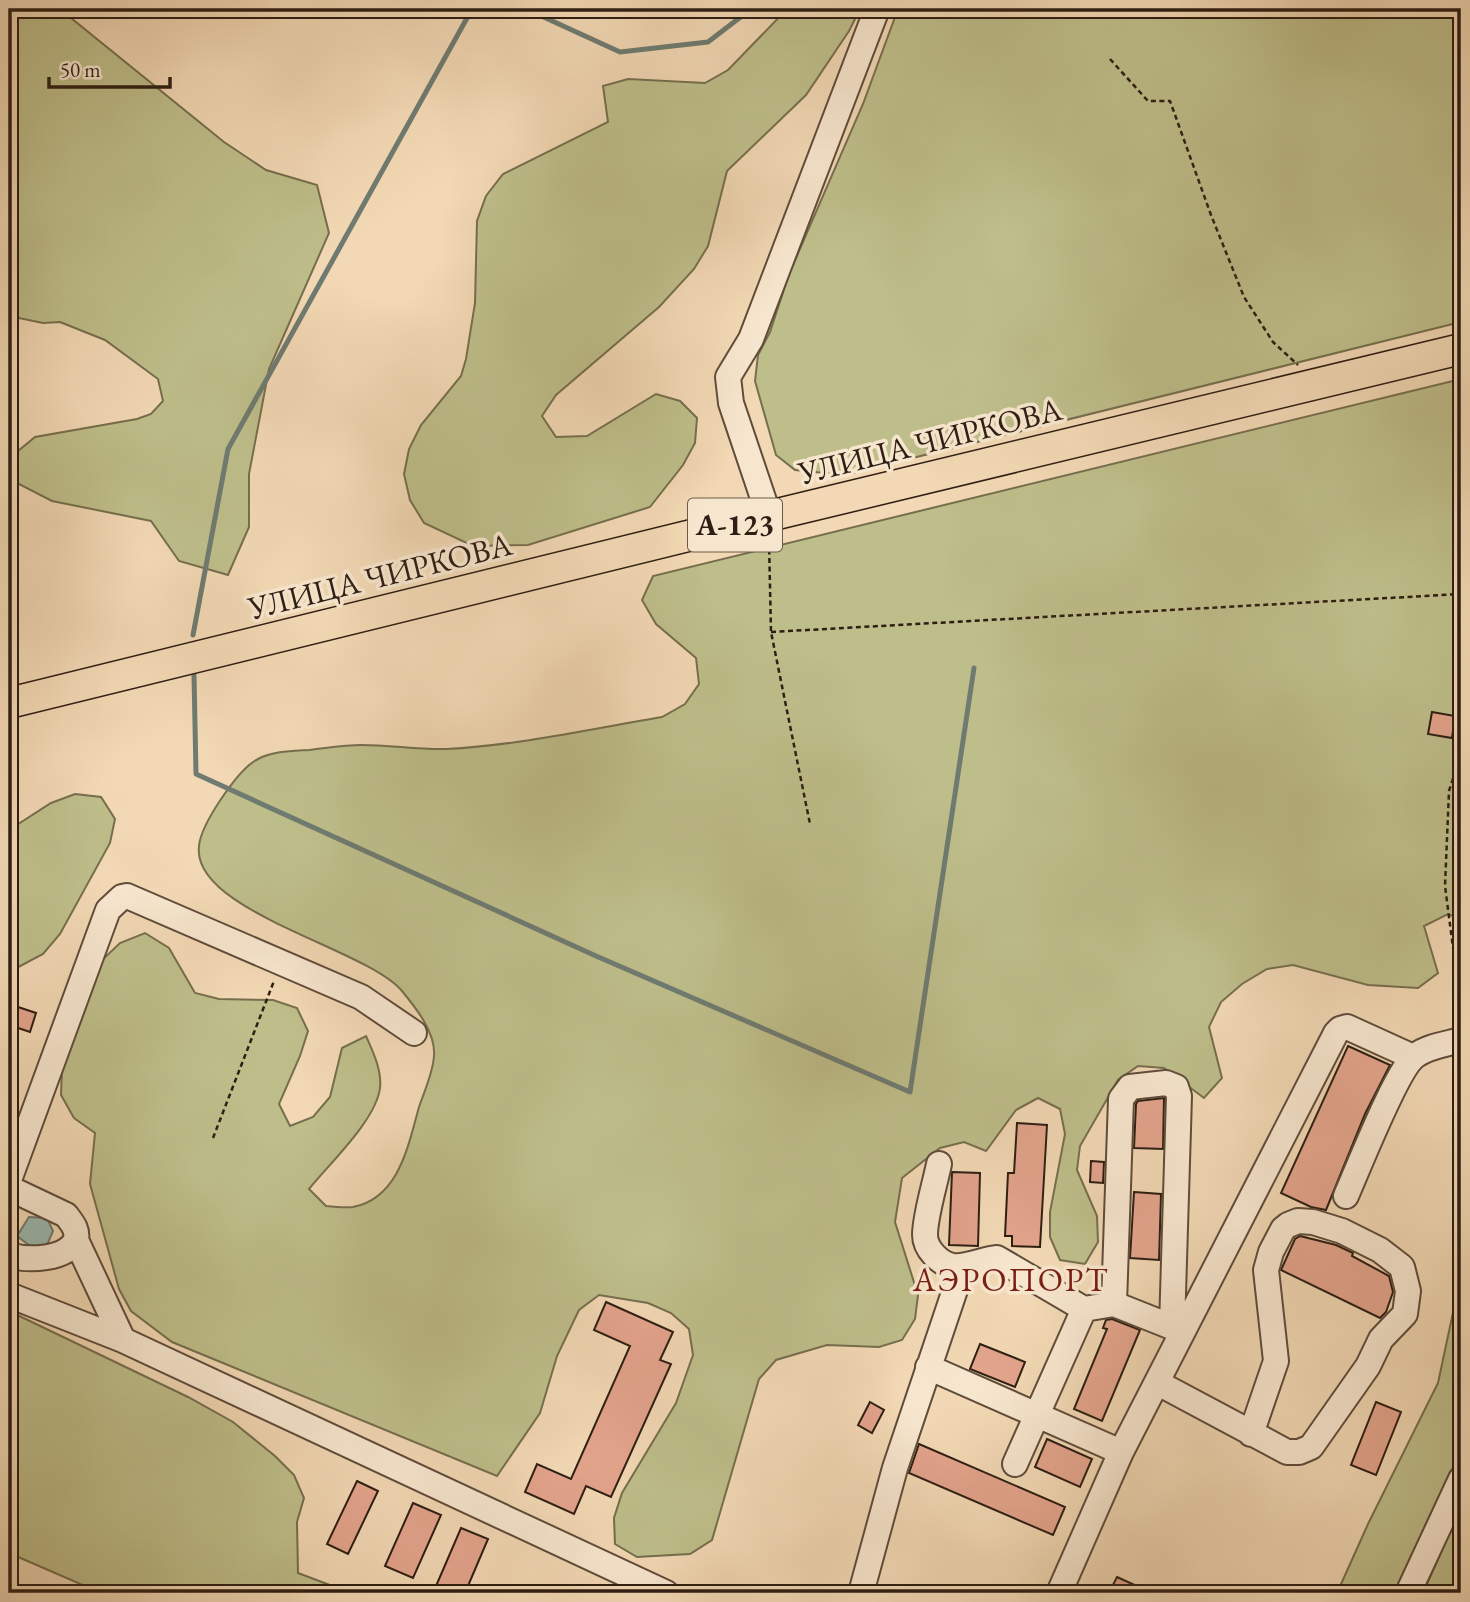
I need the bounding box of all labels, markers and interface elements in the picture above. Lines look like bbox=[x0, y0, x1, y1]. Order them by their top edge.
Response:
scale bar bbox=[49, 46, 170, 90]
text: 50 m bbox=[60, 56, 101, 83]
street label: УЛИЦА ЧИРКОВА bbox=[793, 388, 1067, 494]
road number: А-123 bbox=[688, 498, 782, 552]
street label: УЛИЦА ЧИРКОВА bbox=[243, 523, 517, 629]
district label: АЭРОПОРТ bbox=[912, 1258, 1109, 1301]

